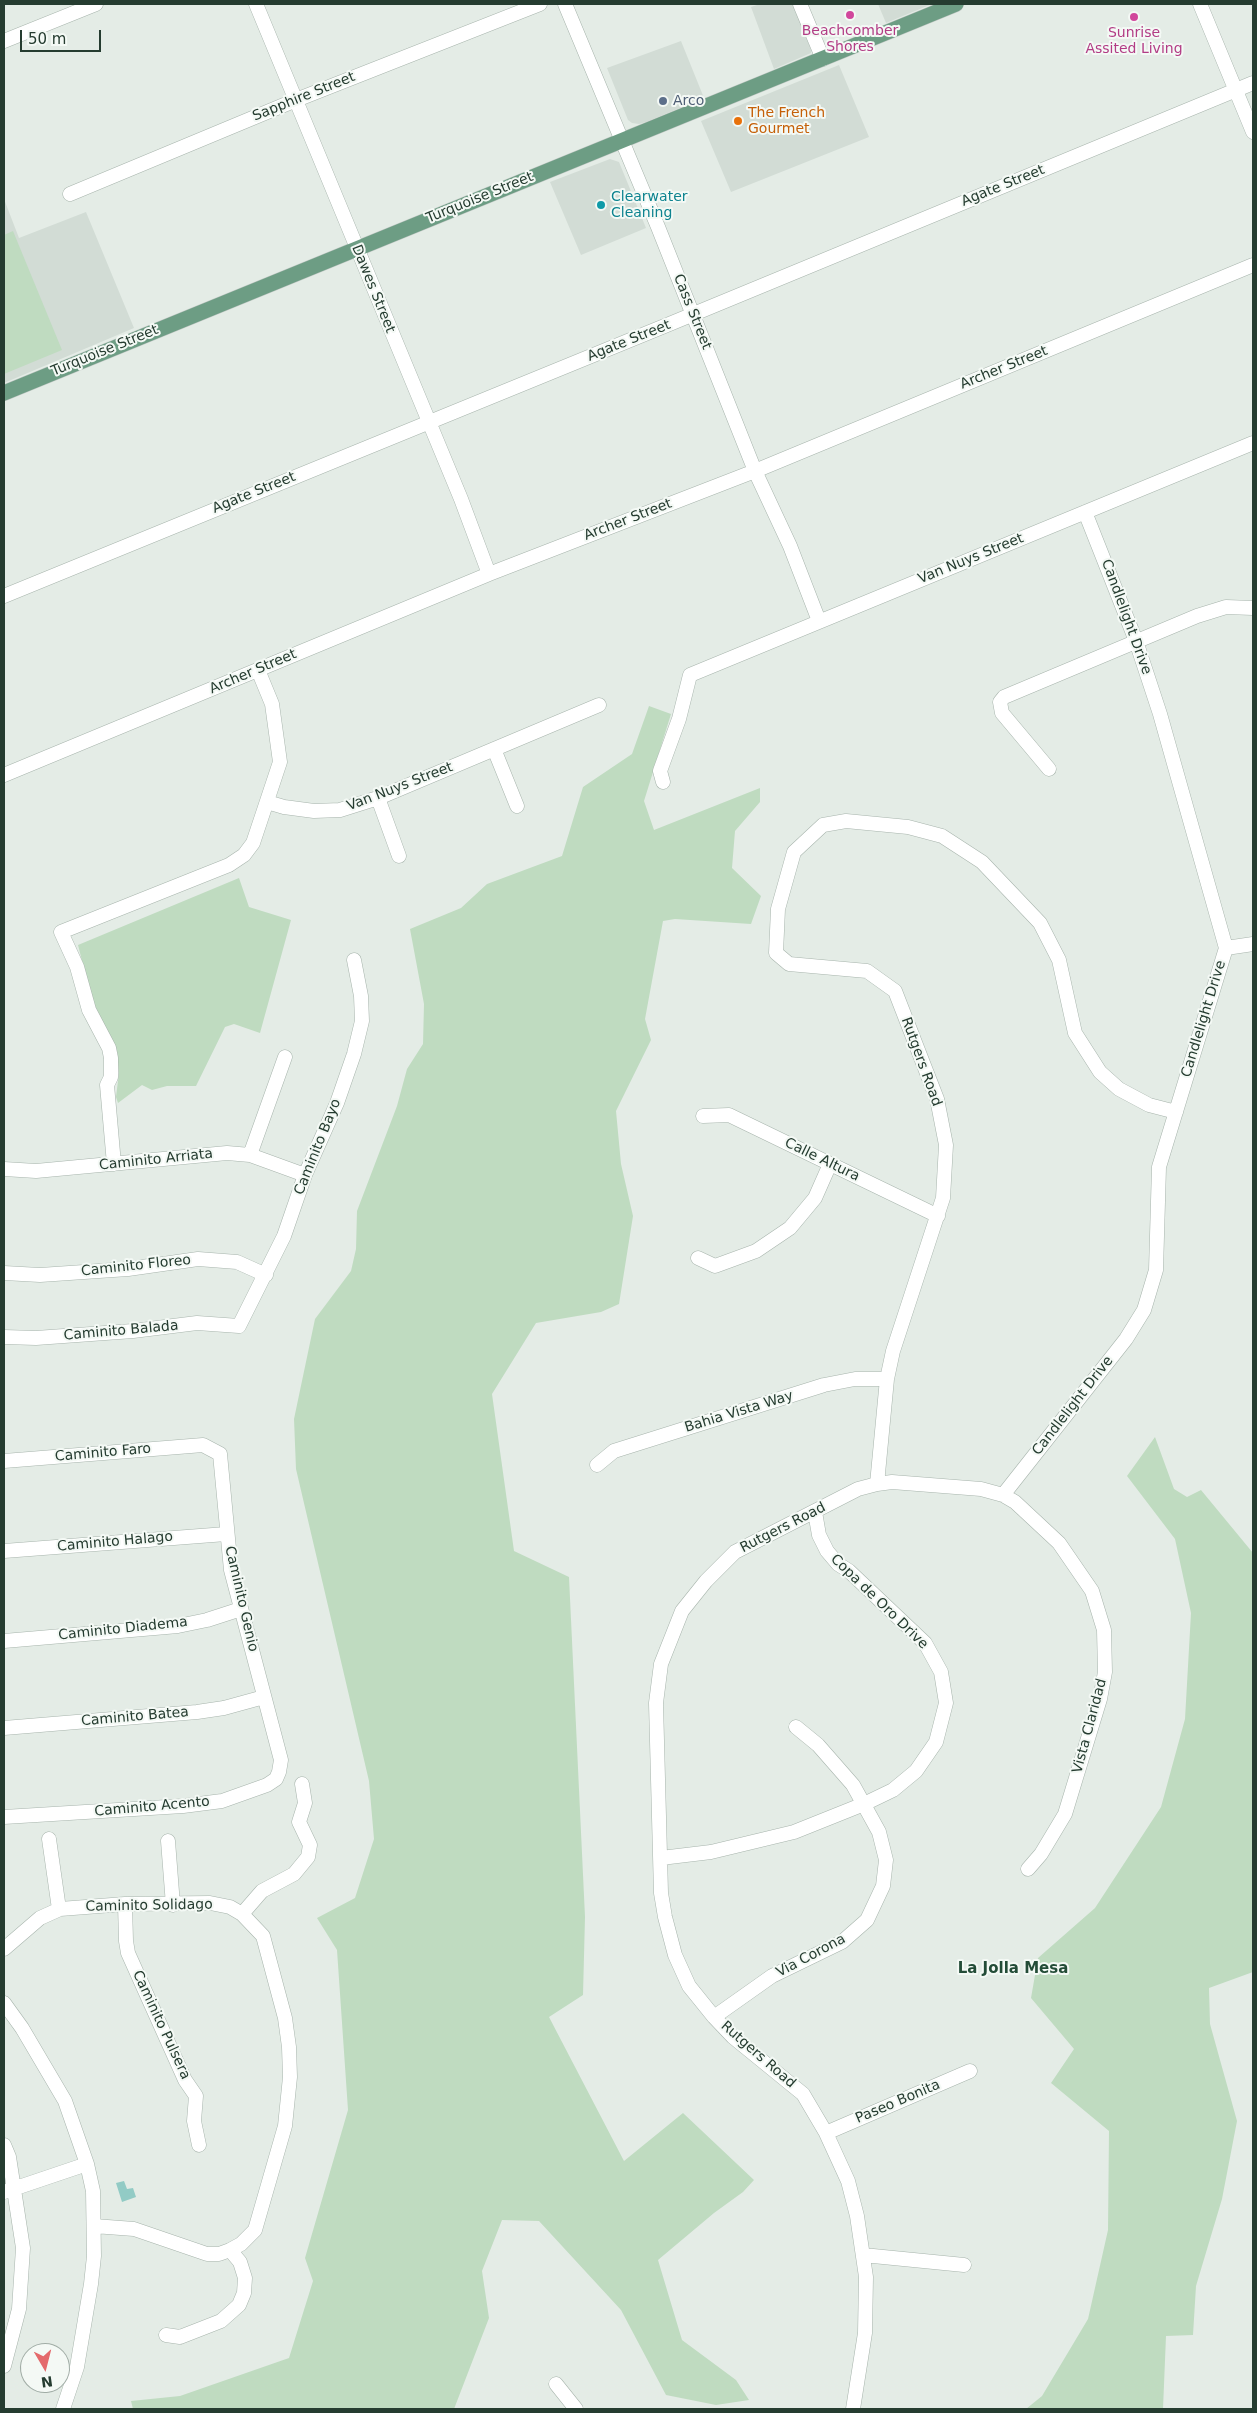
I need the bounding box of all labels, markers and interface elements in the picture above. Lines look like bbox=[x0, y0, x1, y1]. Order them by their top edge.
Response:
marker: Beachcomber Shores bbox=[844, 9, 856, 21]
marker: Sunrise Assited Living bbox=[1128, 11, 1140, 23]
scale bar bbox=[22, 20, 104, 52]
place label: Beachcomber Shores bbox=[802, 23, 898, 56]
place label: Sunrise Assited Living bbox=[1085, 25, 1183, 58]
text: 50 m bbox=[28, 30, 66, 48]
street label: Sapphire Street bbox=[250, 69, 358, 125]
place label: Arco bbox=[673, 93, 704, 109]
marker: Arco bbox=[657, 95, 669, 107]
place label: The French Gourmet bbox=[748, 105, 825, 138]
marker: The French Gourmet bbox=[732, 115, 744, 127]
street label: Agate Street bbox=[959, 162, 1047, 210]
street label: Turquoise Street bbox=[424, 169, 536, 227]
place label: Clearwater Cleaning bbox=[611, 189, 688, 222]
marker: Clearwater Cleaning bbox=[595, 199, 607, 211]
street label: Dawes Street bbox=[348, 242, 398, 336]
street label: Cass Street bbox=[669, 272, 715, 352]
street label: Agate Street bbox=[585, 317, 673, 365]
street label: Turquoise Street bbox=[49, 322, 161, 380]
street label: Archer Street bbox=[958, 343, 1050, 393]
street label: Agate Street bbox=[210, 469, 298, 517]
street label: Archer Street bbox=[582, 496, 674, 544]
street label: Van Nuys Street bbox=[916, 530, 1026, 588]
street label: Candlelight Drive bbox=[1097, 557, 1155, 677]
street label: Archer Street bbox=[207, 646, 299, 698]
street label: Van Nuys Street bbox=[345, 759, 455, 815]
street label: Candlelight Drive bbox=[1178, 958, 1230, 1080]
street label: Rutgers Road bbox=[897, 1015, 945, 1109]
street label: Caminito Bayo bbox=[291, 1096, 345, 1198]
street label: Calle Altura bbox=[782, 1135, 862, 1185]
street label: Caminito Arriata bbox=[98, 1146, 214, 1174]
street label: Caminito Floreo bbox=[80, 1252, 192, 1280]
street label: Caminito Balada bbox=[63, 1318, 179, 1344]
street label: Candlelight Drive bbox=[1029, 1353, 1117, 1459]
street label: Bahia Vista Way bbox=[683, 1387, 795, 1437]
street label: Caminito Faro bbox=[54, 1440, 152, 1466]
street label: Rutgers Road bbox=[737, 1499, 829, 1557]
street label: Caminito Halago bbox=[56, 1529, 174, 1555]
street label: Caminito Genio bbox=[221, 1545, 261, 1653]
street label: Copa de Oro Drive bbox=[827, 1551, 931, 1653]
street label: Caminito Diadema bbox=[57, 1614, 189, 1644]
street label: Vista Claridad bbox=[1069, 1677, 1111, 1775]
street label: Caminito Batea bbox=[80, 1704, 190, 1730]
street label: Caminito Acento bbox=[94, 1794, 210, 1820]
street label: Caminito Solidago bbox=[85, 1896, 213, 1916]
street label: Via Corona bbox=[774, 1931, 848, 1981]
district label: La Jolla Mesa bbox=[958, 1960, 1068, 1978]
street label: Caminito Pulsera bbox=[128, 1968, 194, 2082]
street label: Rutgers Road bbox=[717, 2018, 799, 2092]
street label: Paseo Bonita bbox=[853, 2077, 943, 2127]
north arrow bbox=[20, 2343, 70, 2393]
text: N bbox=[40, 2373, 54, 2391]

